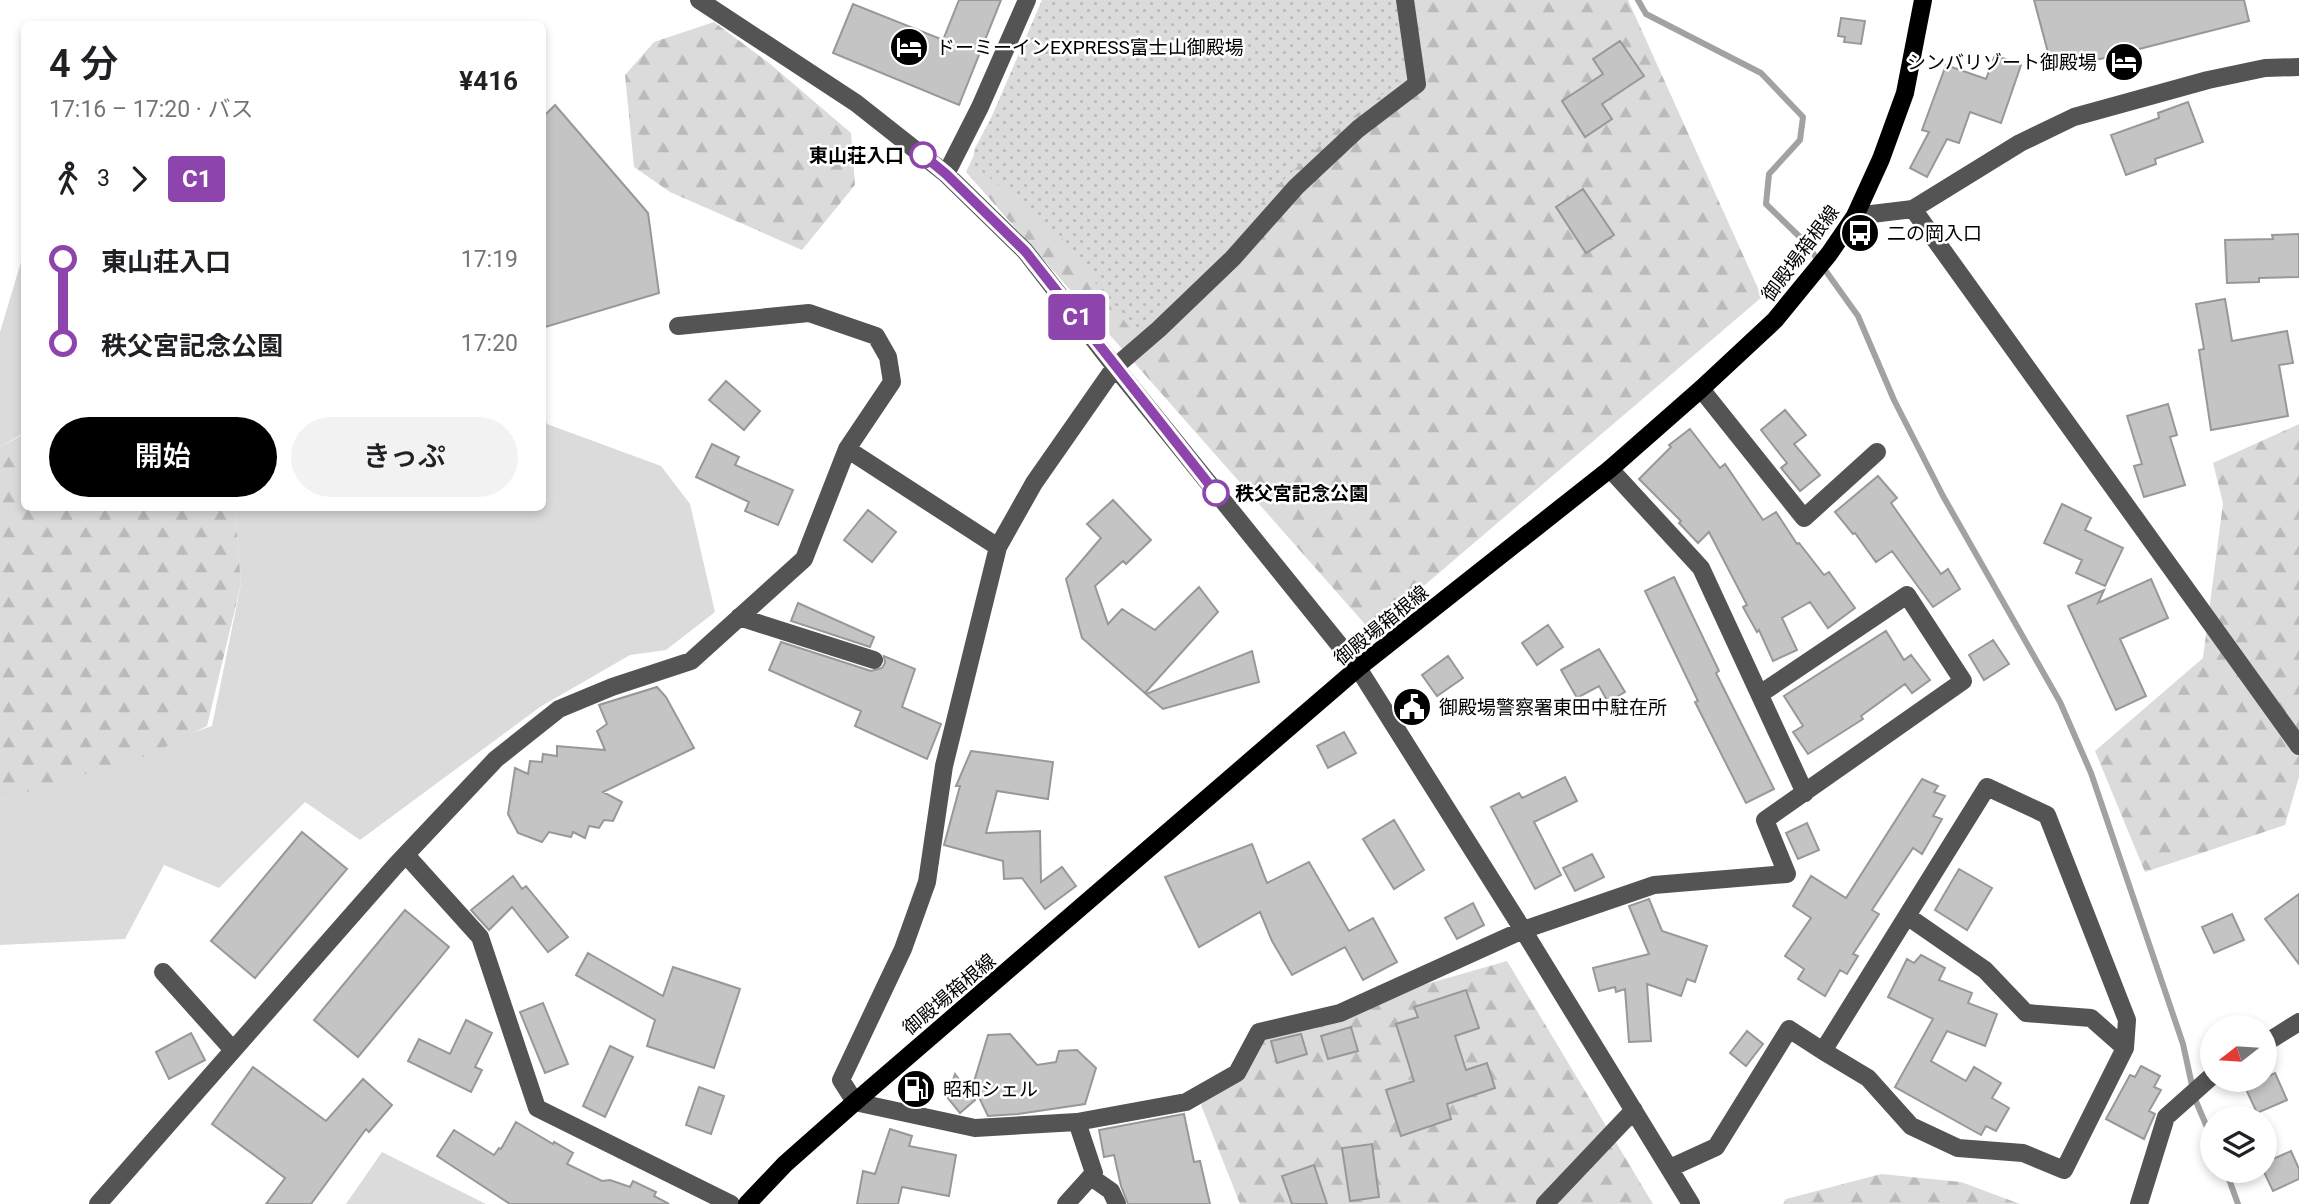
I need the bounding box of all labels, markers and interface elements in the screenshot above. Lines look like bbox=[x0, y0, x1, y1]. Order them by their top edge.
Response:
hotel icon: ドーミーインEXPRESS富士山御殿場 bbox=[888, 26, 930, 68]
place label: ドーミーインEXPRESS富士山御殿場 bbox=[936, 36, 1244, 59]
hotel icon: シンバリゾート御殿場 bbox=[2103, 41, 2145, 83]
text: 4 分 bbox=[49, 42, 118, 86]
place label: シンバリゾート御殿場 bbox=[1907, 51, 2097, 74]
text: ¥416 bbox=[459, 66, 518, 96]
text: 17:16 – 17:20 · バス bbox=[49, 96, 253, 123]
marker: 東山荘入口 bbox=[910, 142, 936, 168]
place label: 東山荘入口 bbox=[809, 144, 904, 167]
icon: walk bbox=[49, 160, 87, 198]
icon: forward bbox=[120, 160, 158, 198]
text: 3 bbox=[97, 165, 110, 192]
text: C1 bbox=[182, 165, 211, 193]
street label: 御殿場箱根線 bbox=[1757, 201, 1844, 306]
bus stop icon: 二の岡入口 bbox=[1839, 212, 1881, 254]
place label: 二の岡入口 bbox=[1887, 222, 1982, 245]
text: 17:19 bbox=[461, 246, 518, 273]
text: 東山荘入口 bbox=[101, 247, 231, 277]
line badge: C1 bbox=[1046, 294, 1108, 340]
text: C1 bbox=[1062, 303, 1092, 331]
text: 17:20 bbox=[461, 330, 518, 357]
text: 秩父宮記念公園 bbox=[101, 331, 283, 361]
button: 開始 bbox=[49, 417, 277, 497]
button: きっぷ bbox=[291, 417, 518, 497]
marker: 秩父宮記念公園 bbox=[1203, 480, 1229, 506]
place label: 秩父宮記念公園 bbox=[1235, 482, 1368, 505]
street label: 御殿場箱根線 bbox=[1330, 581, 1433, 670]
public building icon: 御殿場警察署東田中駐在所 bbox=[1391, 686, 1433, 728]
place label: 御殿場警察署東田中駐在所 bbox=[1439, 696, 1667, 719]
street label: 御殿場箱根線 bbox=[898, 949, 1000, 1040]
north arrow bbox=[2200, 1015, 2277, 1092]
map controls bbox=[2200, 1015, 2277, 1183]
fuel station icon: 昭和シェル bbox=[895, 1068, 937, 1110]
place label: 昭和シェル bbox=[943, 1078, 1038, 1101]
button: layers bbox=[2200, 1106, 2277, 1183]

